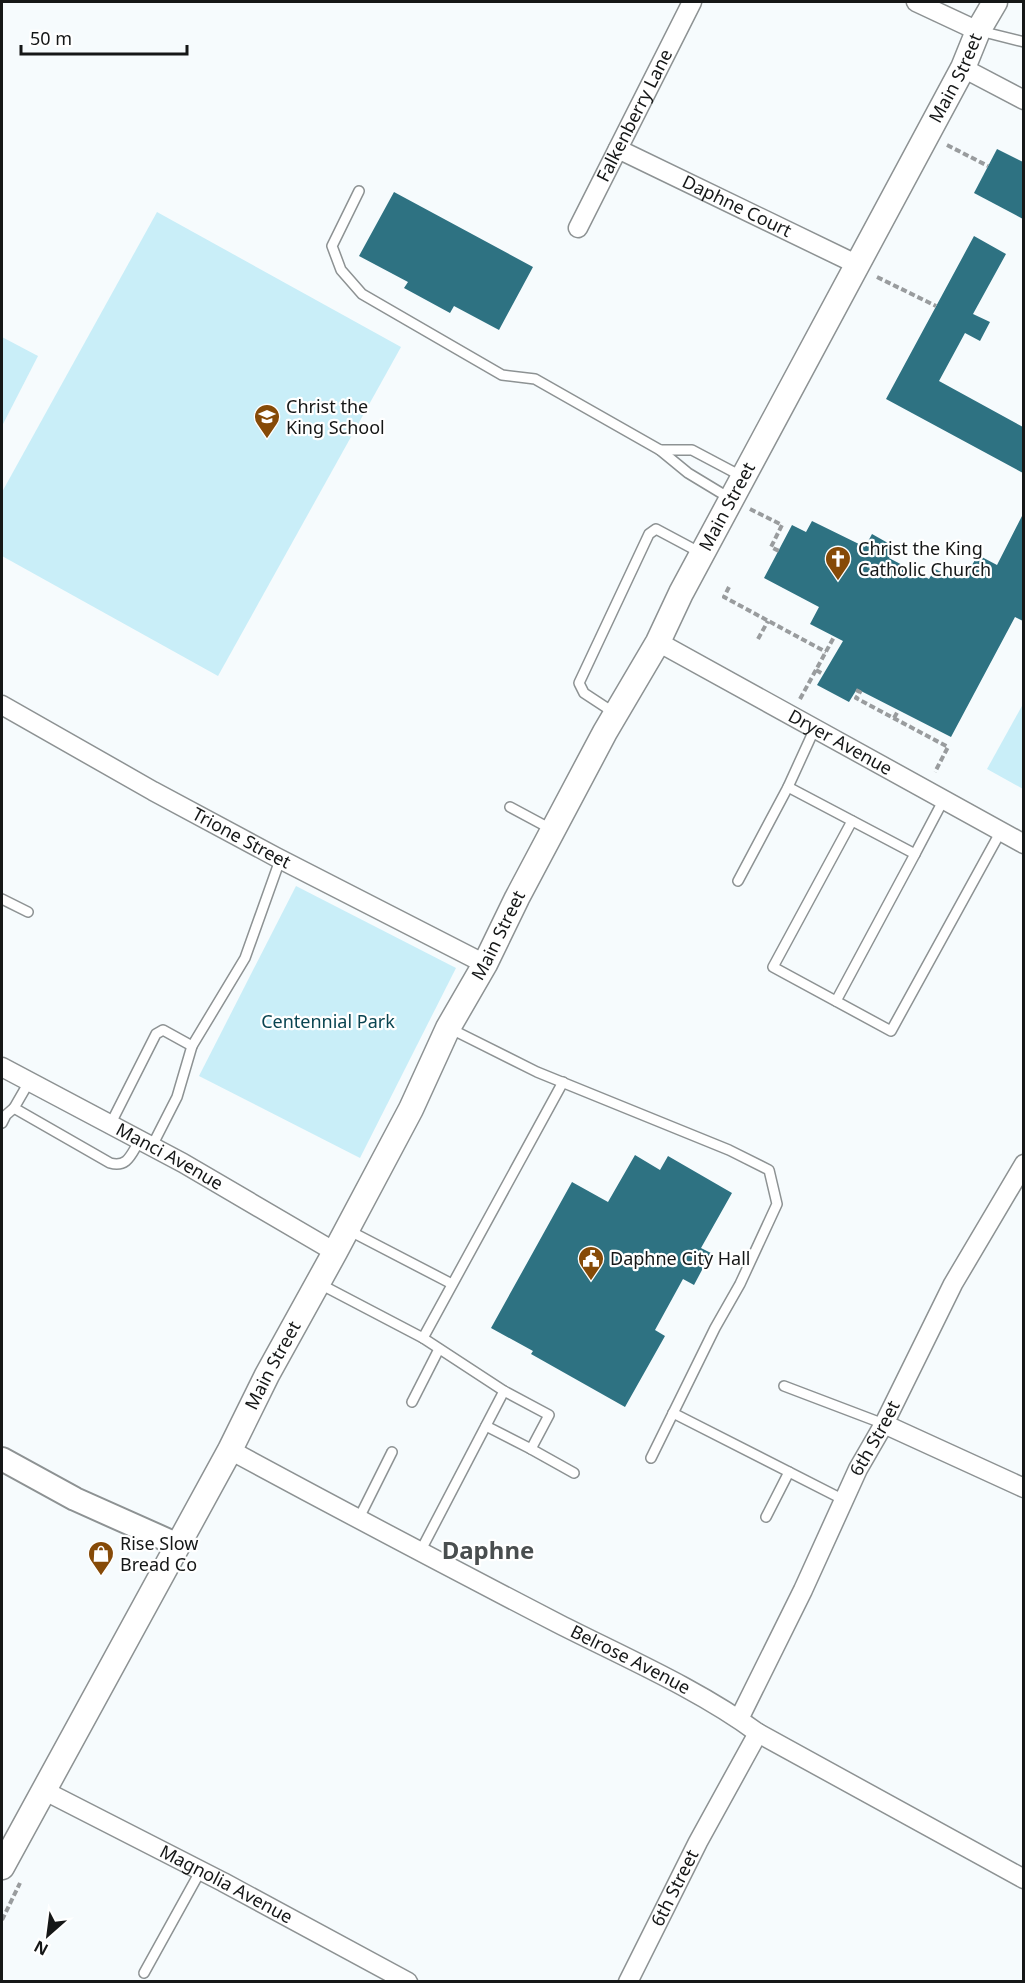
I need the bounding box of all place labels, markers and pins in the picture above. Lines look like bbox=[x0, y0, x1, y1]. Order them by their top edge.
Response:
place label: Christ the King School bbox=[286, 394, 385, 439]
school or university icon: Christ the King School bbox=[252, 402, 282, 440]
place label: Christ the King Catholic Church bbox=[858, 536, 991, 581]
church icon: Christ the King Catholic Church bbox=[823, 544, 853, 582]
public building icon: Daphne City Hall bbox=[576, 1244, 606, 1282]
place label: Daphne City Hall bbox=[610, 1246, 751, 1270]
place label: Rise Slow Bread Co bbox=[120, 1531, 199, 1576]
shop icon: Rise Slow Bread Co bbox=[86, 1539, 116, 1577]

